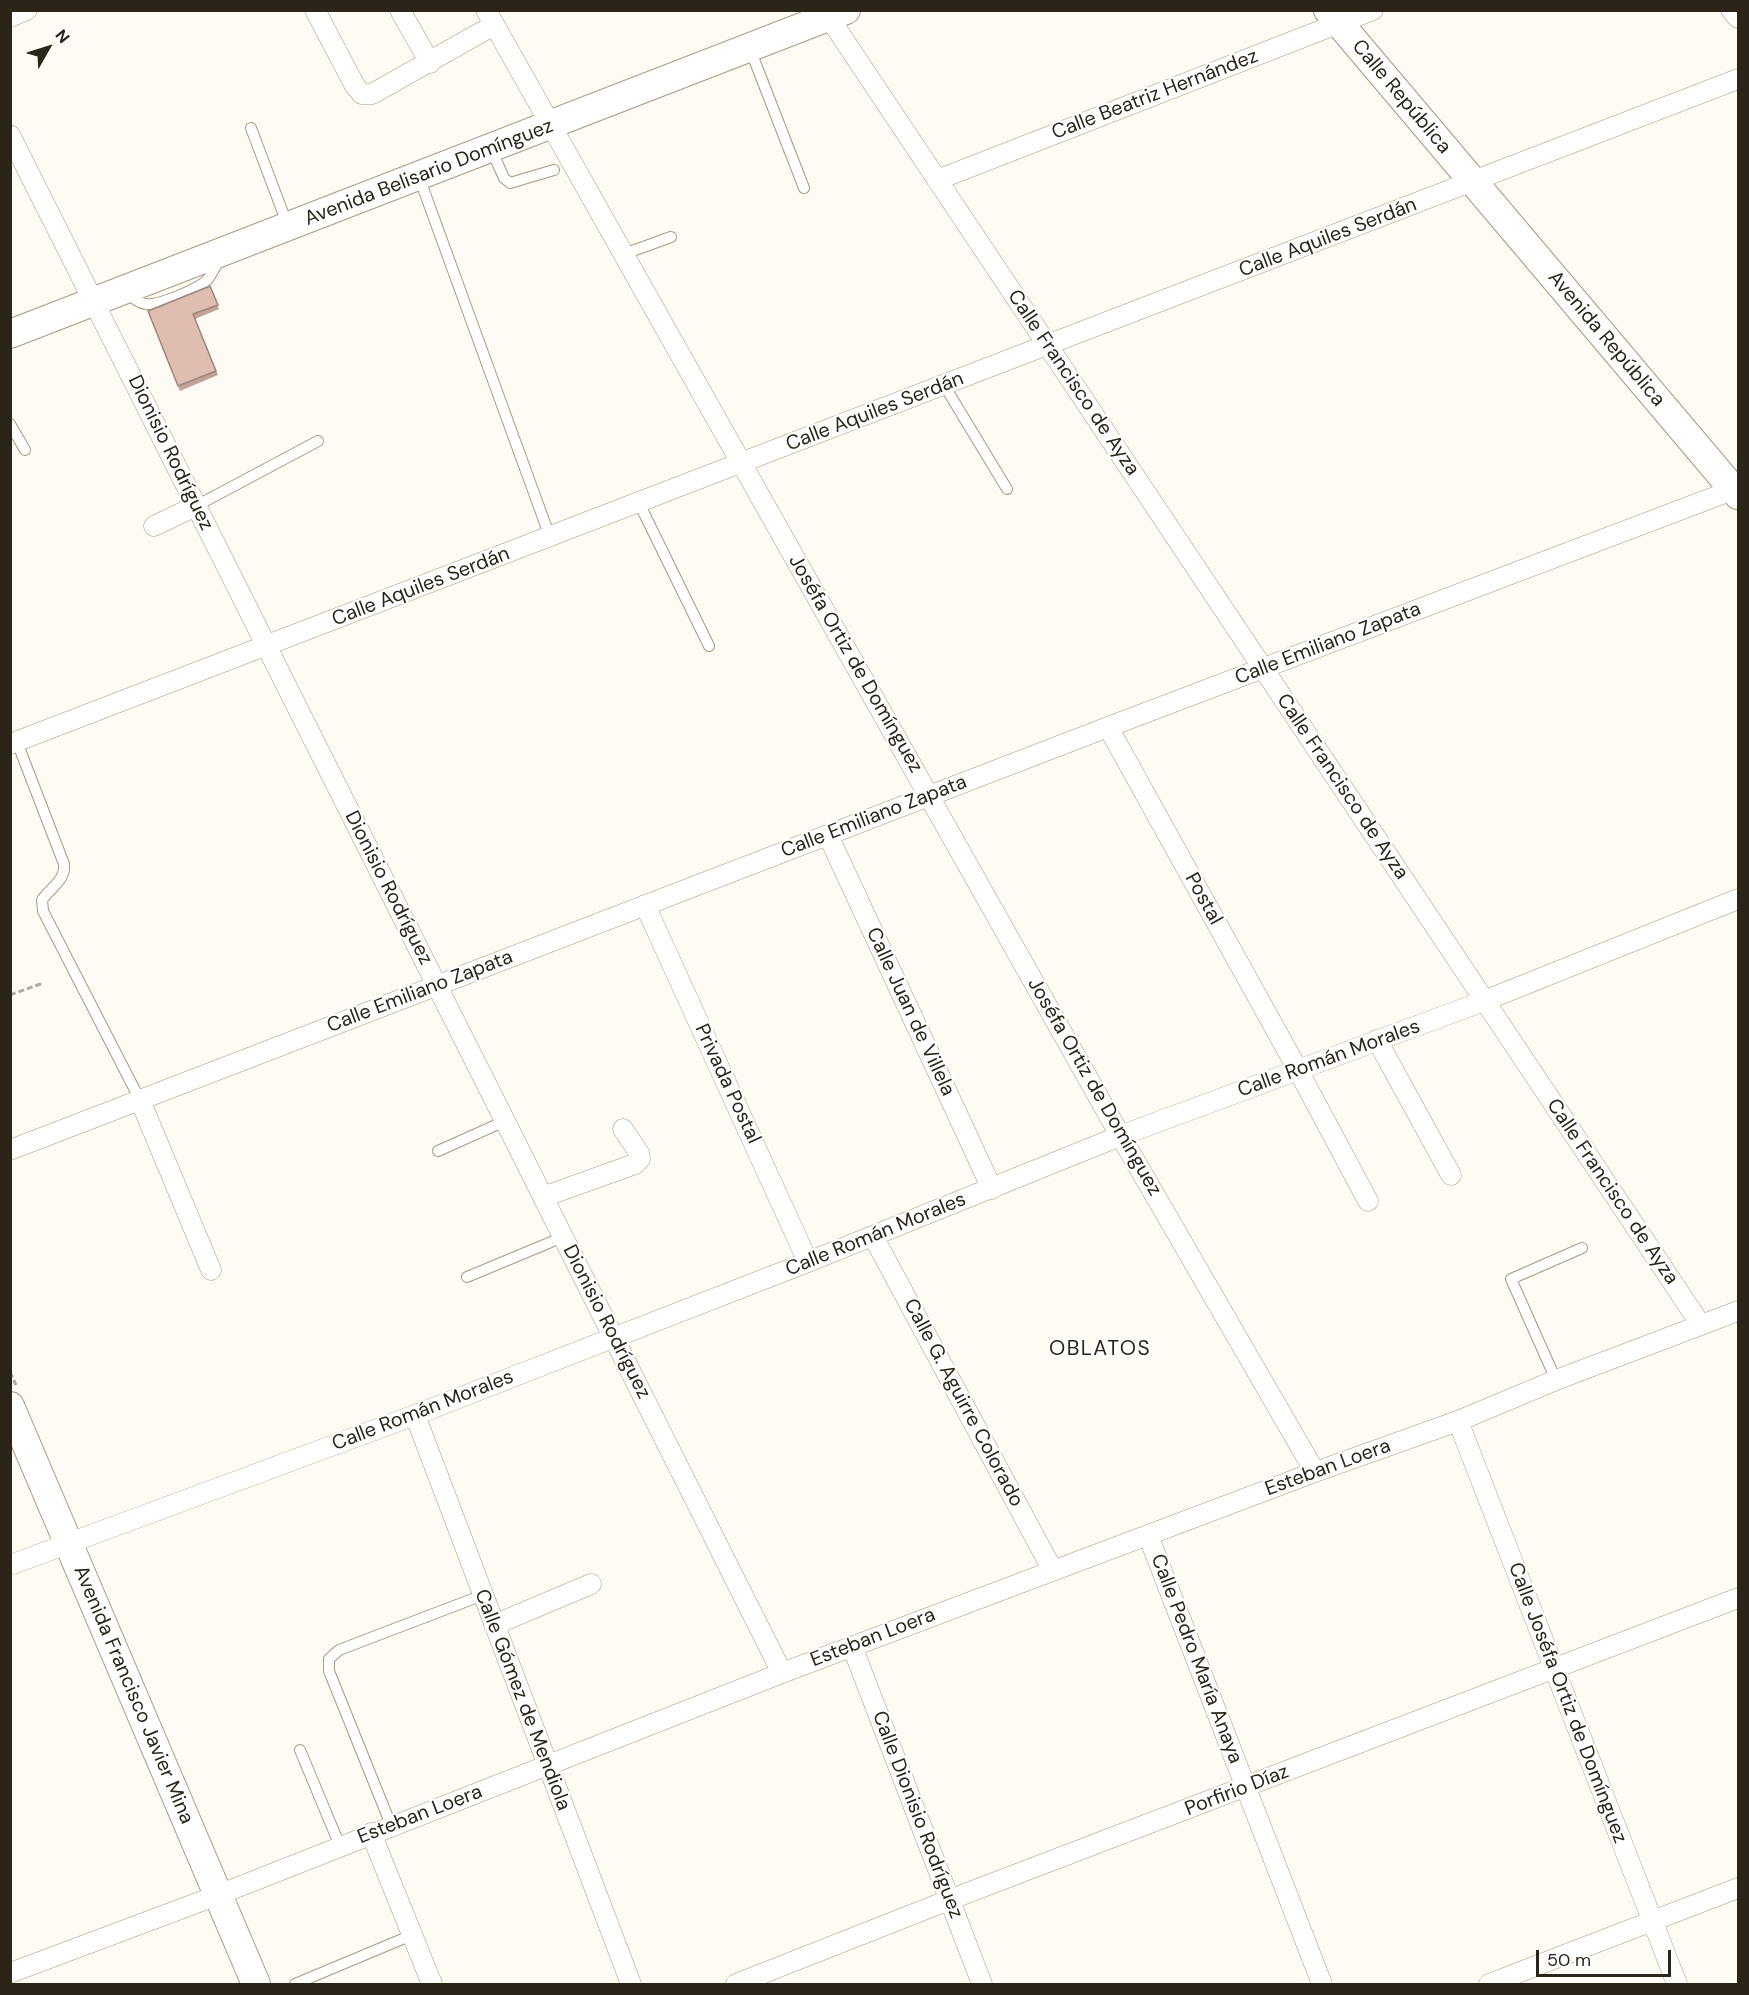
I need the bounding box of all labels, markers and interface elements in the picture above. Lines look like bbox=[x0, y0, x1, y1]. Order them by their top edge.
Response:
north arrow bbox=[18, 18, 78, 78]
text: N bbox=[51, 25, 74, 47]
street label: Calle República bbox=[1346, 35, 1456, 159]
street label: Calle Beatriz Hernández bbox=[1049, 45, 1261, 145]
street label: Avenida Belisario Domínguez bbox=[301, 114, 557, 232]
street label: Calle Aquiles Serdán bbox=[1236, 193, 1420, 283]
street label: Avenida República bbox=[1542, 266, 1670, 412]
street label: Calle Francisco de Ayza bbox=[1002, 286, 1144, 480]
street label: Calle Aquiles Serdán bbox=[783, 367, 967, 457]
street label: Dionisio Rodríguez bbox=[122, 372, 218, 534]
street label: Calle Aquiles Serdán bbox=[329, 542, 513, 632]
street label: Joséfa Ortiz de Domínguez bbox=[783, 551, 927, 777]
street label: Calle Emiliano Zapata bbox=[1232, 597, 1424, 691]
street label: Calle Francisco de Ayza bbox=[1271, 690, 1413, 884]
street label: Calle Emiliano Zapata bbox=[778, 770, 970, 864]
street label: Dionisio Rodríguez bbox=[339, 807, 437, 969]
street label: Postal bbox=[1179, 869, 1227, 929]
street label: Calle Juan de Villela bbox=[860, 924, 960, 1100]
street label: Calle Emiliano Zapata bbox=[324, 945, 516, 1039]
street label: Joséfa Ortiz de Domínguez bbox=[1022, 974, 1166, 1200]
street label: Calle Román Morales bbox=[1235, 1015, 1423, 1103]
street label: Privada Postal bbox=[689, 1020, 765, 1148]
street label: Calle Francisco de Ayza bbox=[1541, 1095, 1683, 1289]
street label: Calle Román Morales bbox=[782, 1188, 970, 1282]
street label: Dionisio Rodríguez bbox=[557, 1241, 655, 1403]
street label: Calle G. Aguirre Colorado bbox=[898, 1295, 1028, 1511]
district label: OBLATOS bbox=[1049, 1336, 1151, 1362]
street label: Calle Román Morales bbox=[329, 1365, 517, 1457]
street label: Esteban Loera bbox=[1262, 1434, 1394, 1502]
street label: Calle Pedro María Anaya bbox=[1145, 1551, 1247, 1767]
street label: Calle Joséfa Ortiz de Domínguez bbox=[1502, 1559, 1632, 1847]
street label: Avenida Francisco Javier Mina bbox=[68, 1562, 198, 1828]
street label: Calle Gómez de Mendiola bbox=[469, 1586, 575, 1814]
street label: Esteban Loera bbox=[807, 1603, 939, 1673]
street label: Calle Dionisio Rodríguez bbox=[866, 1708, 968, 1922]
street label: Porfirio Díaz bbox=[1182, 1760, 1292, 1822]
street label: Esteban Loera bbox=[354, 1780, 486, 1850]
scale bar bbox=[1539, 1938, 1674, 1976]
text: 50 m bbox=[1547, 1948, 1591, 1972]

